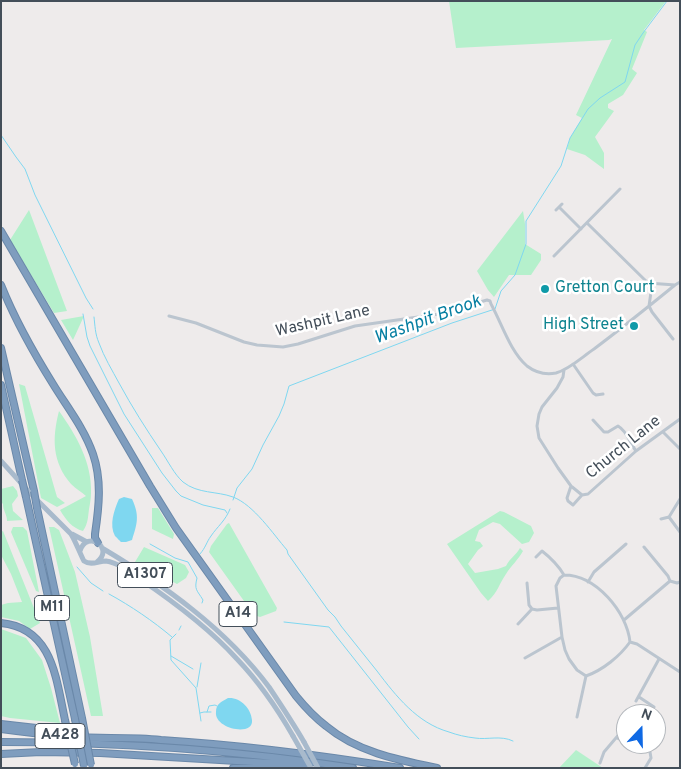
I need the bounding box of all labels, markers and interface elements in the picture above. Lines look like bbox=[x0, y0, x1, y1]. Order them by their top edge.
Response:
place label: Gretton Court bbox=[555, 279, 655, 299]
marker: Gretton Court bbox=[539, 283, 551, 295]
water label: Washpit Brook bbox=[372, 292, 484, 350]
street label: Washpit Lane bbox=[274, 302, 372, 342]
place label: High Street bbox=[543, 316, 624, 336]
marker: High Street bbox=[628, 320, 640, 332]
street label: Church Lane bbox=[583, 412, 665, 484]
road number: A1307 bbox=[118, 562, 172, 588]
road number: M11 bbox=[34, 596, 70, 620]
road number: A14 bbox=[219, 602, 257, 626]
north arrow bbox=[616, 704, 666, 754]
text: N bbox=[638, 706, 654, 725]
road number: A428 bbox=[35, 724, 85, 748]

